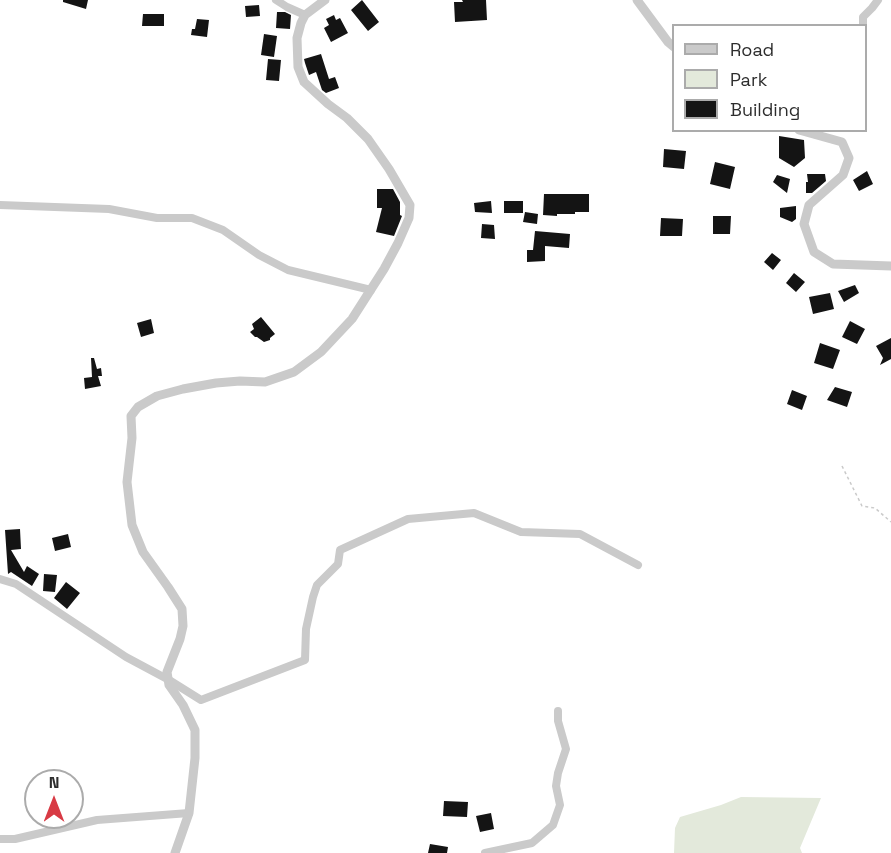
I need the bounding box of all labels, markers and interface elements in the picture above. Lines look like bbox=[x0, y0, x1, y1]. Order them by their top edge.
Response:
legend bbox=[672, 24, 867, 132]
text: Road bbox=[730, 38, 774, 61]
text: Park bbox=[730, 68, 767, 91]
text: Building bbox=[730, 98, 800, 121]
north arrow bbox=[24, 769, 84, 829]
text: N bbox=[49, 772, 59, 793]

